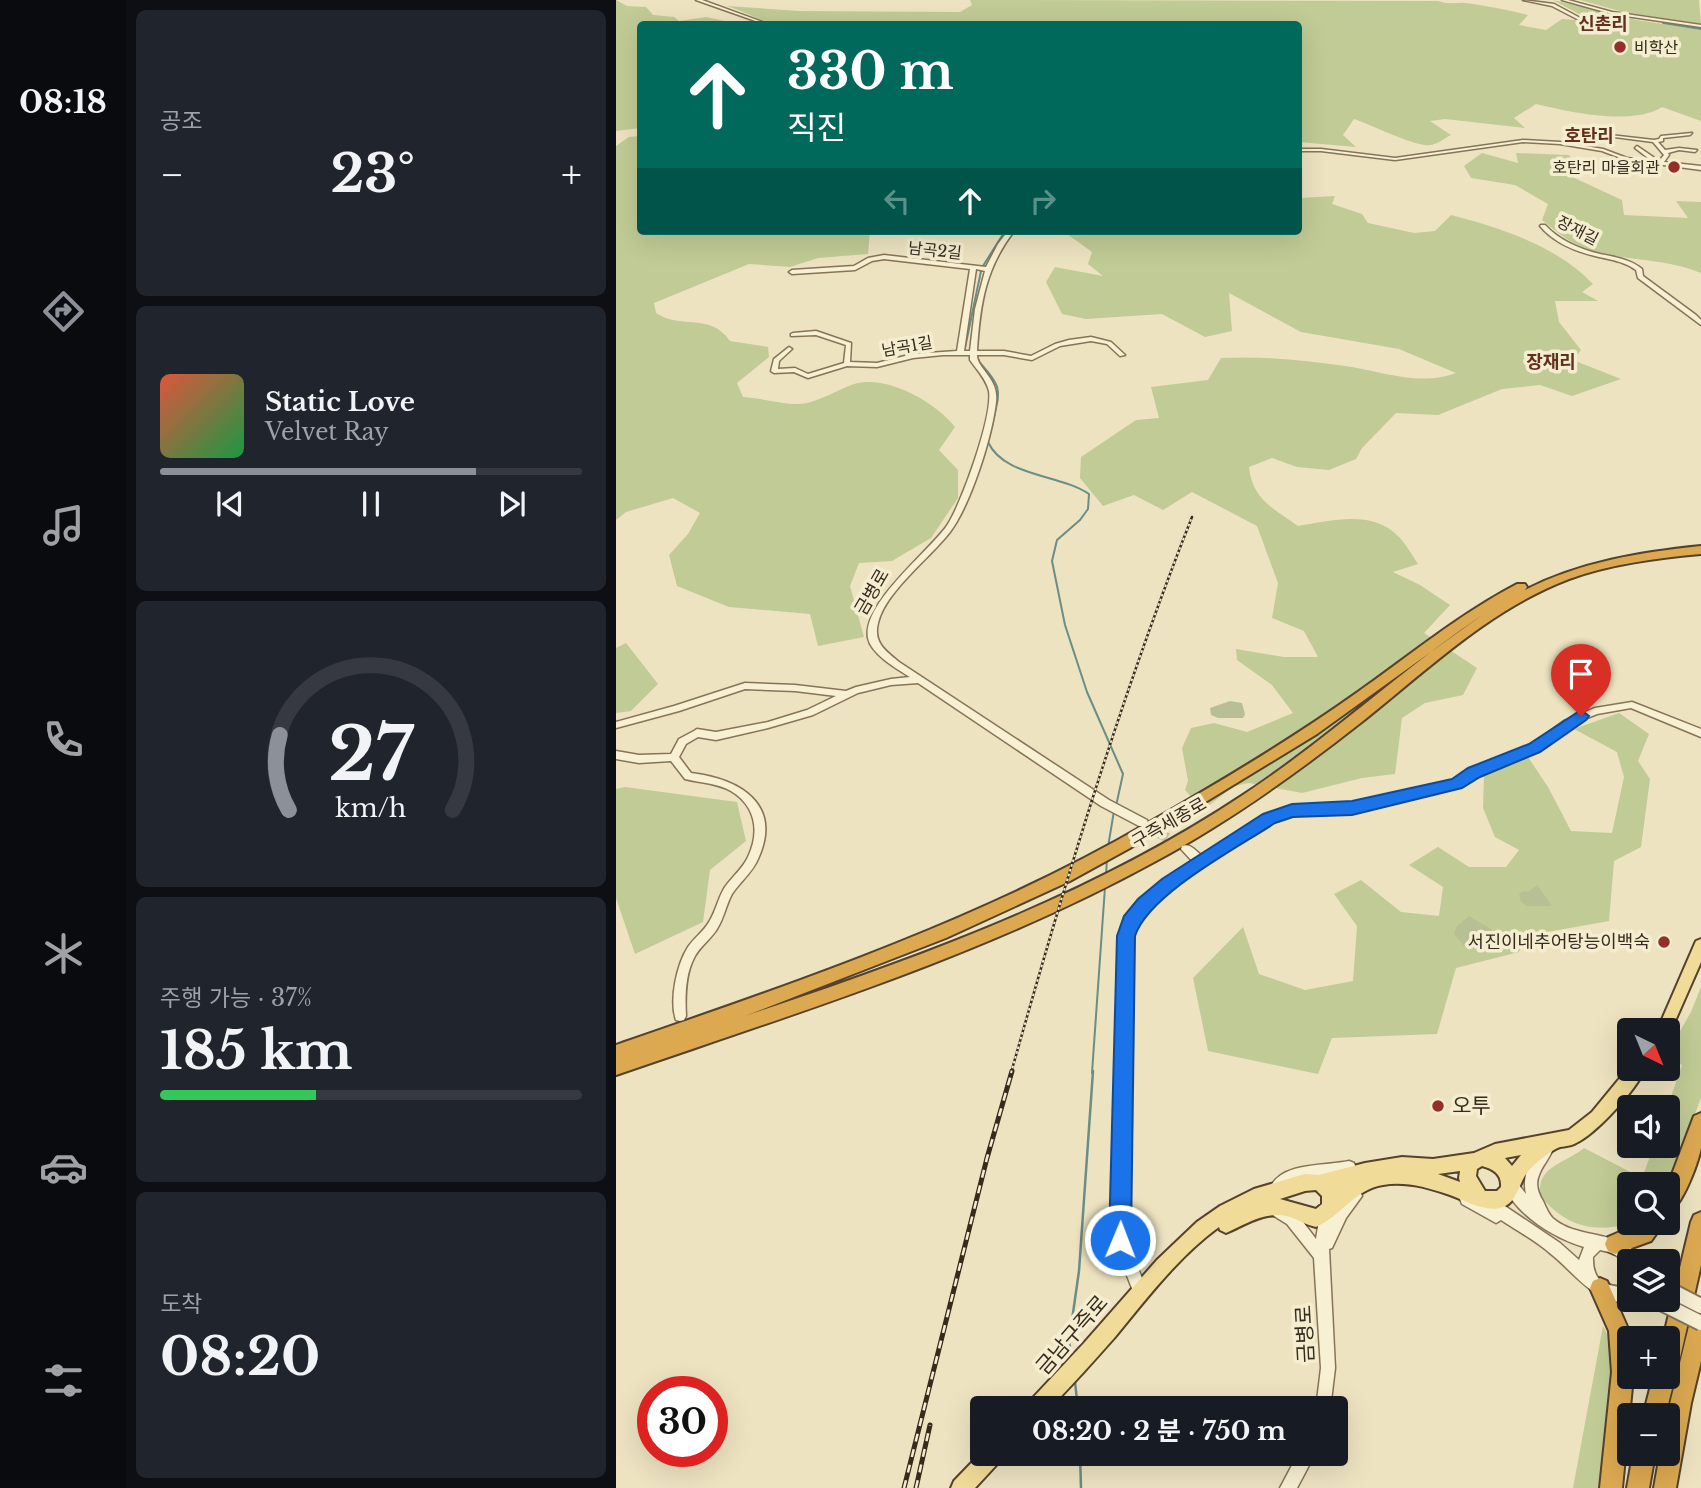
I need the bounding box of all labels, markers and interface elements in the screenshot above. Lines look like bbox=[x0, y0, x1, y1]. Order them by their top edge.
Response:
district label: 신촌리 bbox=[1578, 13, 1628, 35]
place label: 비학산 bbox=[1634, 37, 1678, 57]
marker: 비학산 bbox=[1612, 39, 1628, 55]
text: 330 m bbox=[787, 41, 954, 102]
icon: ahead bbox=[672, 49, 763, 140]
text: 08:18 bbox=[19, 82, 107, 122]
text: 공조 bbox=[160, 107, 202, 135]
text: 직진 bbox=[787, 108, 846, 148]
district label: 호탄리 bbox=[1564, 125, 1614, 147]
text: 23° bbox=[330, 142, 415, 206]
text: − bbox=[160, 151, 184, 198]
text: + bbox=[561, 151, 582, 198]
place label: 호탄리 마을회관 bbox=[1552, 157, 1660, 177]
marker: 호탄리 마을회관 bbox=[1666, 159, 1682, 175]
icon: left bbox=[878, 182, 916, 220]
icon: ahead bbox=[951, 182, 989, 220]
icon: right bbox=[1024, 182, 1062, 220]
street label: 장재길 bbox=[1554, 211, 1602, 249]
street label: 남곡2길 bbox=[907, 237, 963, 263]
icon: directions bbox=[39, 287, 88, 336]
street label: 남곡1길 bbox=[880, 332, 934, 360]
district label: 장재리 bbox=[1526, 351, 1576, 373]
text: Static Love bbox=[265, 386, 415, 418]
text: Velvet Ray bbox=[265, 418, 389, 446]
icon: previous bbox=[211, 485, 249, 523]
icon: pause bbox=[352, 485, 390, 523]
icon: next bbox=[493, 485, 531, 523]
icon: music bbox=[39, 501, 88, 550]
street label: 금병로 bbox=[850, 565, 894, 619]
pin bbox=[1551, 644, 1611, 716]
icon: arrive bbox=[1562, 655, 1600, 693]
text: 27 bbox=[329, 709, 415, 800]
icon: phone bbox=[39, 715, 88, 764]
text: km/h bbox=[336, 793, 406, 824]
street label: 구즉세종로 bbox=[1128, 793, 1210, 853]
icon: climate bbox=[39, 929, 88, 978]
place label: 서진이네추어탕능이백숙 bbox=[1468, 931, 1650, 953]
marker: 서진이네추어탕능이백숙 bbox=[1656, 934, 1672, 950]
text: 주행 가능 · 37% bbox=[160, 984, 312, 1012]
north arrow bbox=[1617, 1018, 1680, 1082]
map controls bbox=[1617, 1018, 1680, 1466]
text: 185 km bbox=[160, 1019, 353, 1083]
place label: 오투 bbox=[1452, 1093, 1491, 1119]
button: sound bbox=[1617, 1095, 1680, 1158]
marker: 오투 bbox=[1430, 1098, 1446, 1114]
icon: car bbox=[39, 1143, 88, 1192]
button: search bbox=[1617, 1172, 1680, 1235]
position arrow bbox=[1083, 1203, 1157, 1277]
button: layers bbox=[1617, 1249, 1680, 1312]
text: 도착 bbox=[160, 1290, 202, 1318]
street label: 금남구즉로 bbox=[1030, 1290, 1114, 1380]
street label: 금병로 bbox=[1291, 1304, 1319, 1364]
text: 08:20 bbox=[160, 1325, 320, 1389]
button: + bbox=[1617, 1326, 1680, 1389]
icon: filters bbox=[39, 1356, 88, 1405]
speed limit sign: 30 bbox=[637, 1376, 728, 1467]
button: − bbox=[1617, 1403, 1680, 1466]
text: 08:20 · 2 분 · 750 m bbox=[1032, 1415, 1286, 1447]

